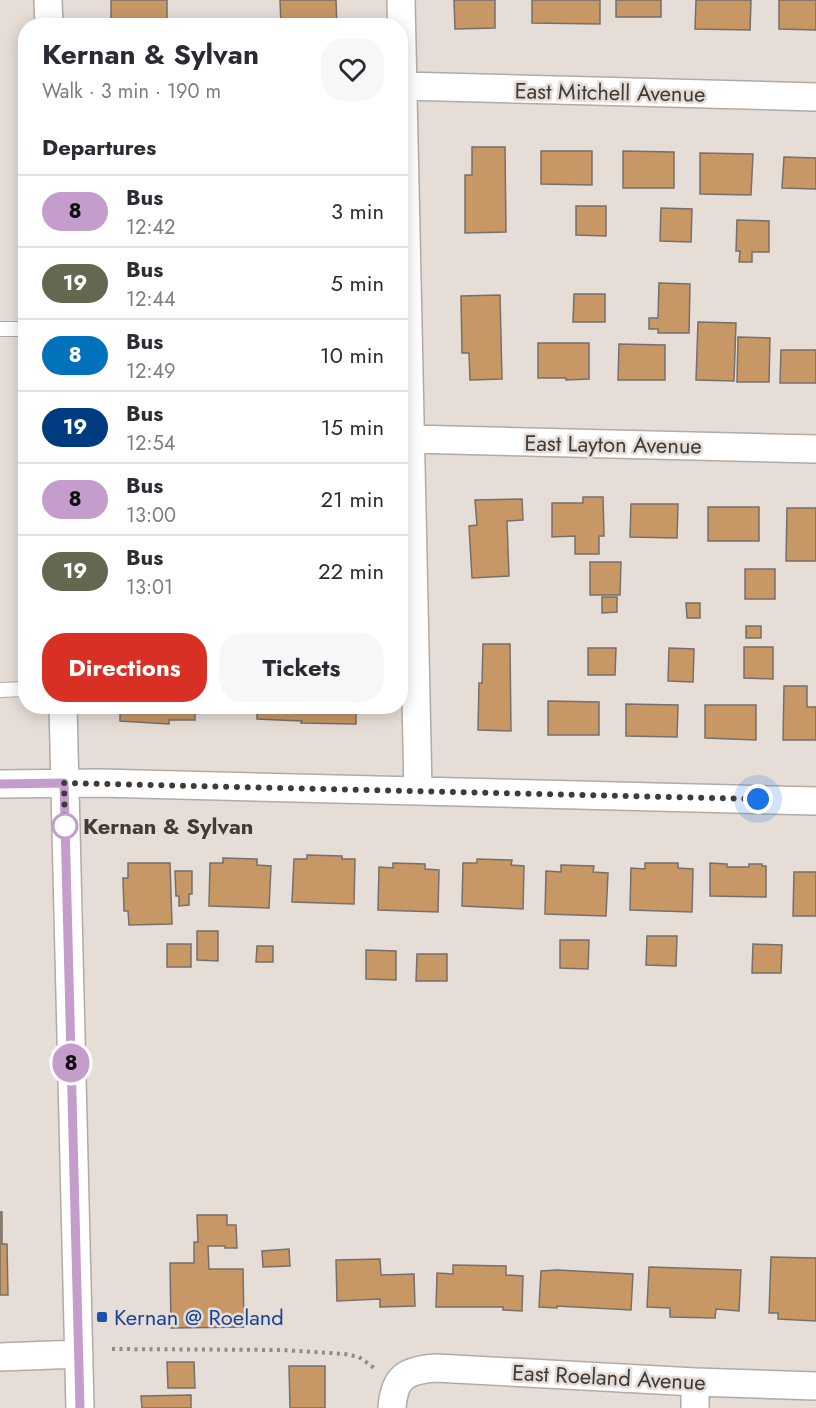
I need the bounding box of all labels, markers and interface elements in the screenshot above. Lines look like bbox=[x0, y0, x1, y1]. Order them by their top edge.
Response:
text: Kernan & Sylvan bbox=[42, 34, 259, 75]
button: heart bbox=[321, 38, 384, 101]
street label: East Mitchell Avenue bbox=[514, 74, 706, 110]
text: Walk · 3 min · 190 m bbox=[42, 77, 221, 106]
text: Departures bbox=[42, 131, 156, 163]
text: Bus bbox=[126, 181, 163, 213]
text: 3 min bbox=[331, 195, 384, 227]
text: 8 bbox=[68, 196, 82, 226]
text: 12:42 bbox=[126, 213, 175, 242]
text: Bus bbox=[126, 253, 163, 285]
text: 5 min bbox=[331, 267, 384, 299]
text: 19 bbox=[63, 268, 87, 298]
text: 12:44 bbox=[126, 285, 176, 314]
text: Bus bbox=[126, 325, 163, 357]
text: 10 min bbox=[320, 339, 384, 371]
text: 8 bbox=[68, 340, 82, 370]
text: 12:49 bbox=[126, 357, 176, 386]
text: Bus bbox=[126, 397, 163, 429]
text: 15 min bbox=[321, 411, 384, 443]
text: 19 bbox=[63, 412, 87, 442]
street label: East Layton Avenue bbox=[524, 426, 702, 462]
text: 12:54 bbox=[126, 429, 175, 458]
text: Bus bbox=[126, 469, 163, 501]
text: 21 min bbox=[321, 483, 384, 515]
text: 8 bbox=[68, 484, 82, 514]
text: 13:00 bbox=[126, 501, 176, 530]
text: Bus bbox=[126, 541, 163, 573]
text: 22 min bbox=[318, 555, 384, 587]
text: 19 bbox=[63, 556, 87, 586]
text: 13:01 bbox=[126, 573, 173, 602]
button: Directions bbox=[42, 633, 207, 702]
button: Tickets bbox=[219, 633, 384, 702]
your location bbox=[743, 784, 773, 814]
place label: Kernan & Sylvan bbox=[83, 810, 254, 842]
marker: Kernan & Sylvan bbox=[52, 813, 78, 839]
line badge: 8 bbox=[52, 1044, 91, 1082]
text: 8 bbox=[64, 1048, 78, 1078]
place label: Kernan @ Roeland bbox=[114, 1301, 284, 1333]
marker: Kernan @ Roeland bbox=[95, 1310, 109, 1324]
street label: East Roeland Avenue bbox=[511, 1356, 707, 1398]

